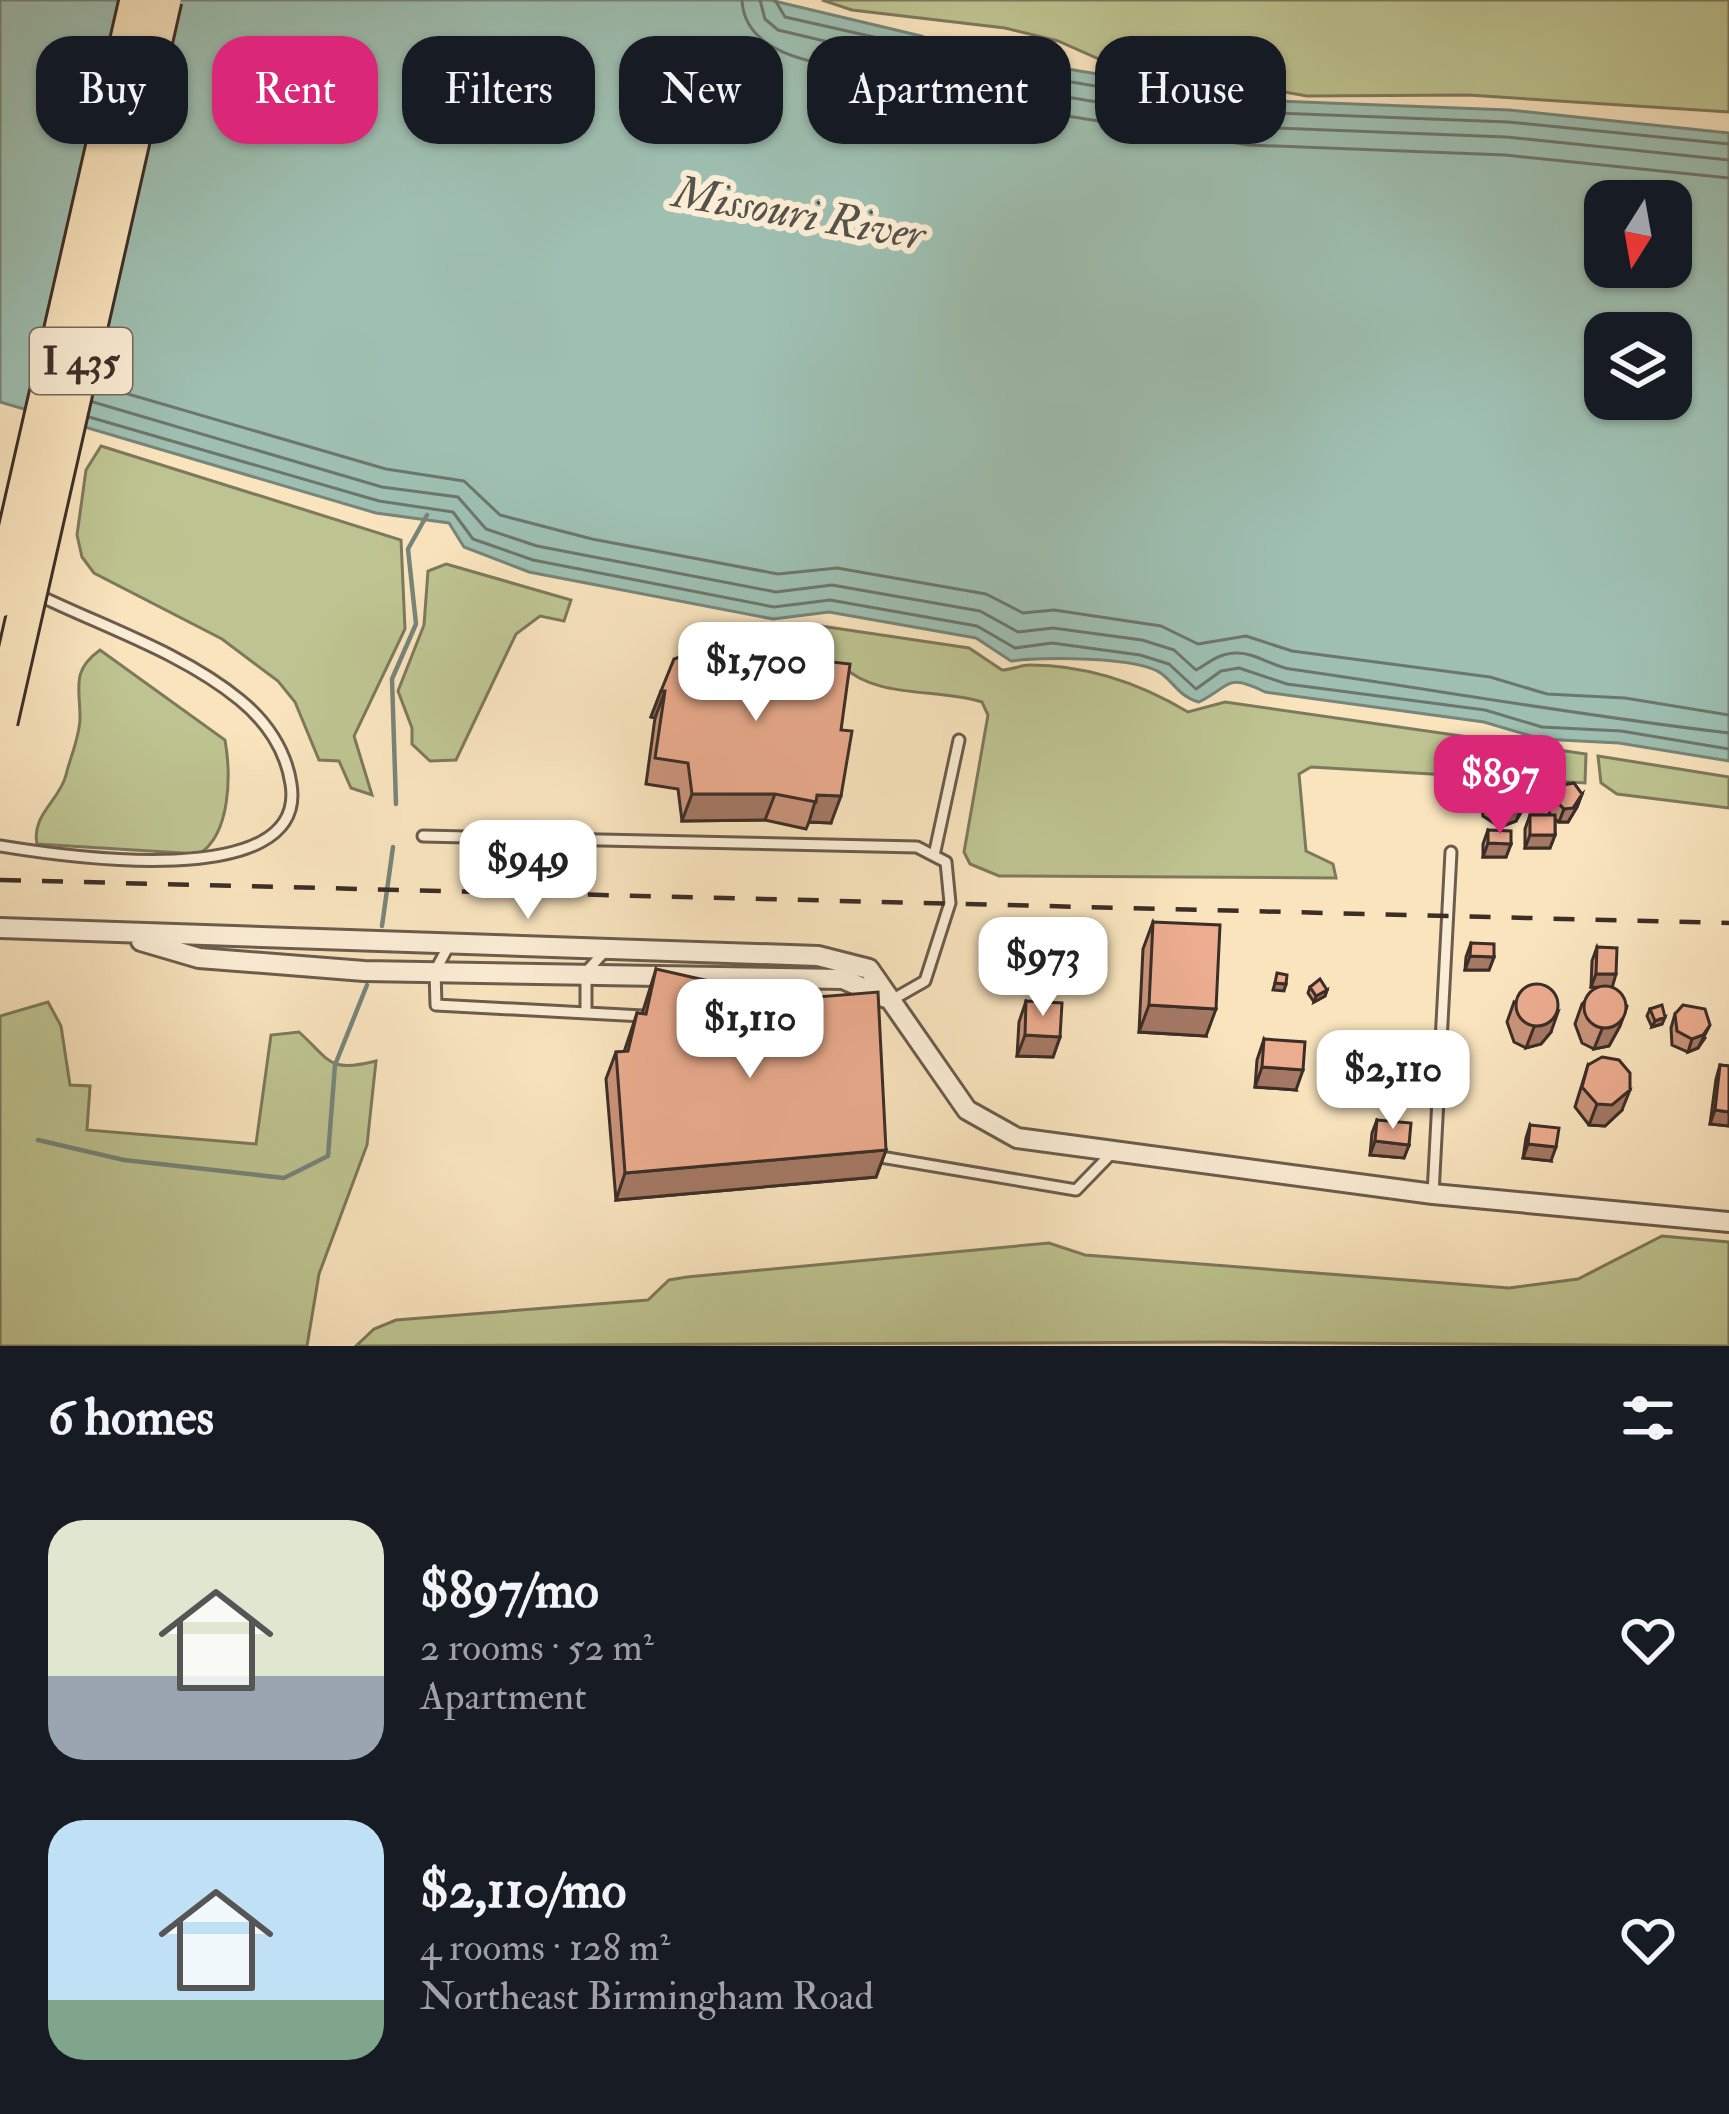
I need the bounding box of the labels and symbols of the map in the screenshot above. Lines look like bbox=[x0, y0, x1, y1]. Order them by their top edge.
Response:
water label: Missouri River bbox=[666, 164, 931, 264]
north arrow bbox=[1584, 180, 1692, 288]
road number: I 435 bbox=[30, 328, 132, 394]
pin: $1,700 bbox=[658, 622, 854, 724]
pin: $897 bbox=[1429, 735, 1571, 837]
pin: $949 bbox=[457, 820, 599, 922]
pin: $973 bbox=[972, 917, 1114, 1019]
pin: $1,110 bbox=[652, 979, 848, 1081]
pin: $2,110 bbox=[1295, 1030, 1491, 1132]

